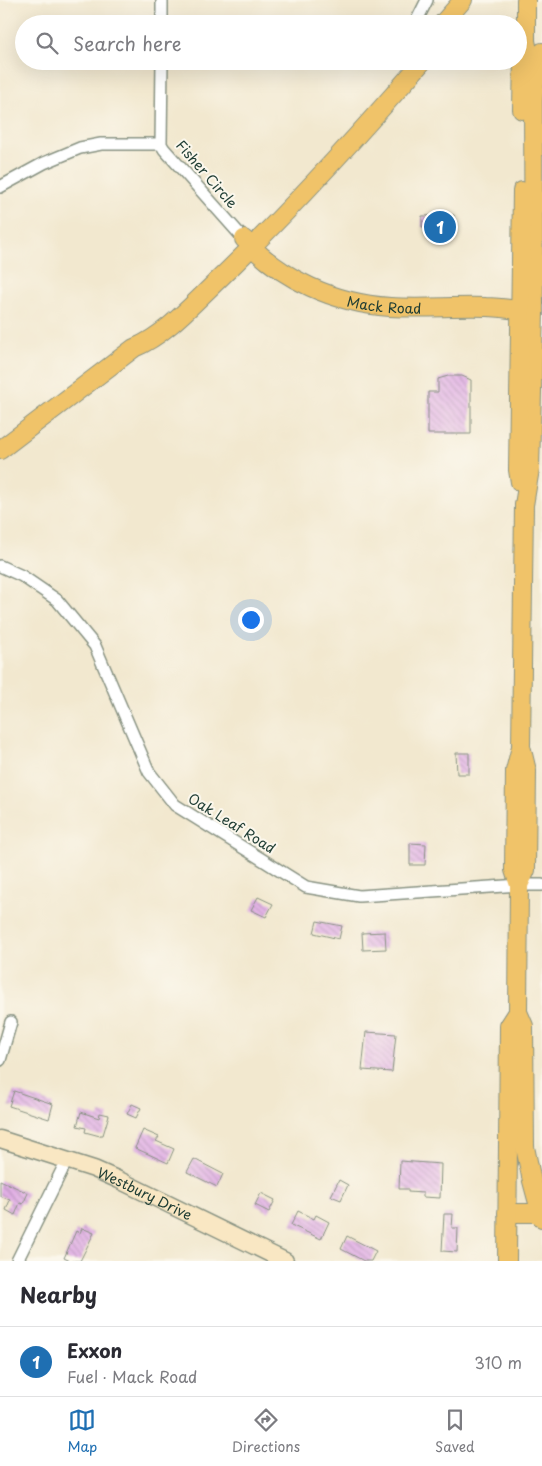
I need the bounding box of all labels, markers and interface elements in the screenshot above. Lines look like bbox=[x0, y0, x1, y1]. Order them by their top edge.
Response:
search box bbox=[15, 15, 527, 70]
icon: search bbox=[33, 29, 61, 57]
text: Search here bbox=[73, 29, 182, 57]
street label: Fisher Circle bbox=[171, 135, 243, 213]
pin: 1 bbox=[424, 208, 456, 246]
street label: Mack Road bbox=[345, 290, 422, 318]
your location bbox=[238, 607, 264, 633]
street label: Oak Leaf Road bbox=[184, 788, 280, 858]
street label: Westbury Drive bbox=[94, 1161, 196, 1225]
text: Nearby bbox=[20, 1278, 97, 1310]
text: Exxon bbox=[67, 1336, 122, 1364]
text: 1 bbox=[32, 1350, 40, 1374]
text: 310 m bbox=[474, 1350, 522, 1374]
text: Fuel · Mack Road bbox=[67, 1364, 197, 1388]
tab: Map bbox=[67, 1406, 97, 1457]
tab: Directions bbox=[232, 1406, 300, 1457]
tab: Saved bbox=[435, 1406, 475, 1457]

